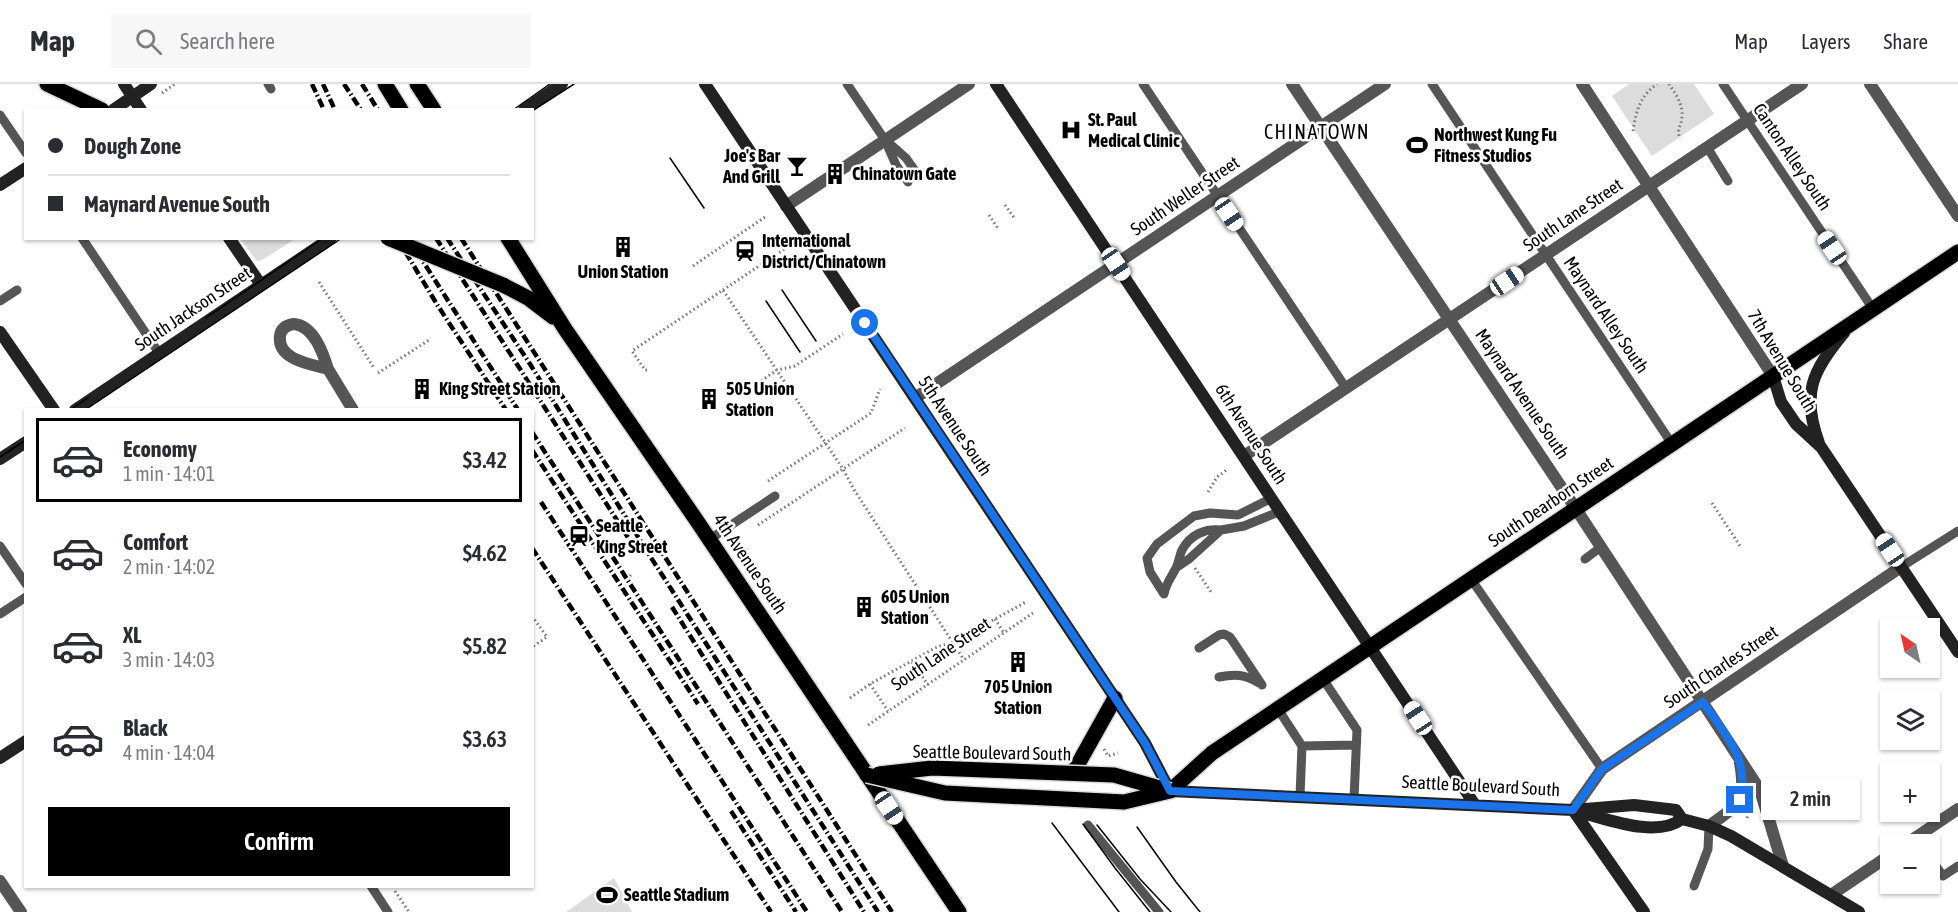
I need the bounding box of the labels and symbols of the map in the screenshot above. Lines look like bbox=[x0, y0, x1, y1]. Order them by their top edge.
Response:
street label: Canton Alley South bbox=[1749, 99, 1836, 214]
place label: St. Paul Medical Clinic bbox=[1088, 109, 1180, 151]
hospital icon: St. Paul Medical Clinic bbox=[1059, 118, 1083, 142]
district label: CHINATOWN bbox=[1264, 120, 1370, 143]
place label: Northwest Kung Fu Fitness Studios bbox=[1434, 124, 1557, 166]
sports icon: Northwest Kung Fu Fitness Studios bbox=[1405, 133, 1429, 157]
place label: Joe's Bar And Grill bbox=[722, 145, 781, 187]
street label: South Weller Street bbox=[1126, 151, 1243, 240]
bar icon: Joe's Bar And Grill bbox=[785, 154, 809, 178]
building icon: Chinatown Gate bbox=[823, 162, 847, 186]
place label: Chinatown Gate bbox=[852, 163, 956, 184]
street label: South Lane Street bbox=[1519, 174, 1626, 256]
car bbox=[1211, 194, 1247, 234]
car bbox=[1814, 228, 1850, 268]
place label: International District/Chinatown bbox=[762, 230, 886, 272]
building icon: Union Station bbox=[611, 235, 635, 259]
station icon: International District/Chinatown bbox=[733, 239, 757, 263]
car bbox=[1098, 244, 1134, 284]
street label: Maynard Alley South bbox=[1560, 253, 1653, 377]
place label: Union Station bbox=[578, 261, 669, 282]
street label: South Jackson Street bbox=[131, 262, 255, 355]
car bbox=[1487, 263, 1527, 299]
street label: 7th Avenue South bbox=[1744, 306, 1821, 416]
route start bbox=[851, 309, 878, 336]
street label: Maynard Avenue South bbox=[1471, 325, 1574, 463]
street label: 5th Avenue South bbox=[914, 372, 996, 480]
building icon: King Street Station bbox=[410, 377, 434, 401]
place label: King Street Station bbox=[439, 378, 561, 399]
place label: 505 Union Station bbox=[726, 378, 795, 420]
street label: 6th Avenue South bbox=[1211, 379, 1292, 488]
building icon: 505 Union Station bbox=[697, 387, 721, 411]
street label: South Dearborn Street bbox=[1484, 452, 1617, 551]
street label: 4th Avenue South bbox=[709, 510, 791, 618]
place label: Seattle King Street bbox=[596, 515, 668, 557]
station icon: Seattle King Street bbox=[567, 524, 591, 548]
car bbox=[1872, 530, 1908, 570]
place label: 605 Union Station bbox=[881, 586, 950, 628]
building icon: 605 Union Station bbox=[852, 595, 876, 619]
street label: South Lane Street bbox=[887, 613, 994, 695]
north arrow bbox=[1880, 618, 1940, 678]
street label: South Charles Street bbox=[1660, 621, 1782, 712]
building icon: 705 Union Station bbox=[1006, 650, 1030, 674]
place label: 705 Union Station bbox=[984, 676, 1053, 718]
car bbox=[1401, 698, 1435, 738]
street label: Seattle Boulevard South bbox=[913, 741, 1071, 764]
street label: Seattle Boulevard South bbox=[1401, 771, 1561, 800]
callout: 2 min bbox=[1761, 779, 1860, 821]
route end bbox=[1726, 786, 1753, 813]
car bbox=[871, 788, 907, 828]
sports icon: Seattle Stadium bbox=[595, 883, 619, 907]
place label: Seattle Stadium bbox=[624, 884, 729, 905]

